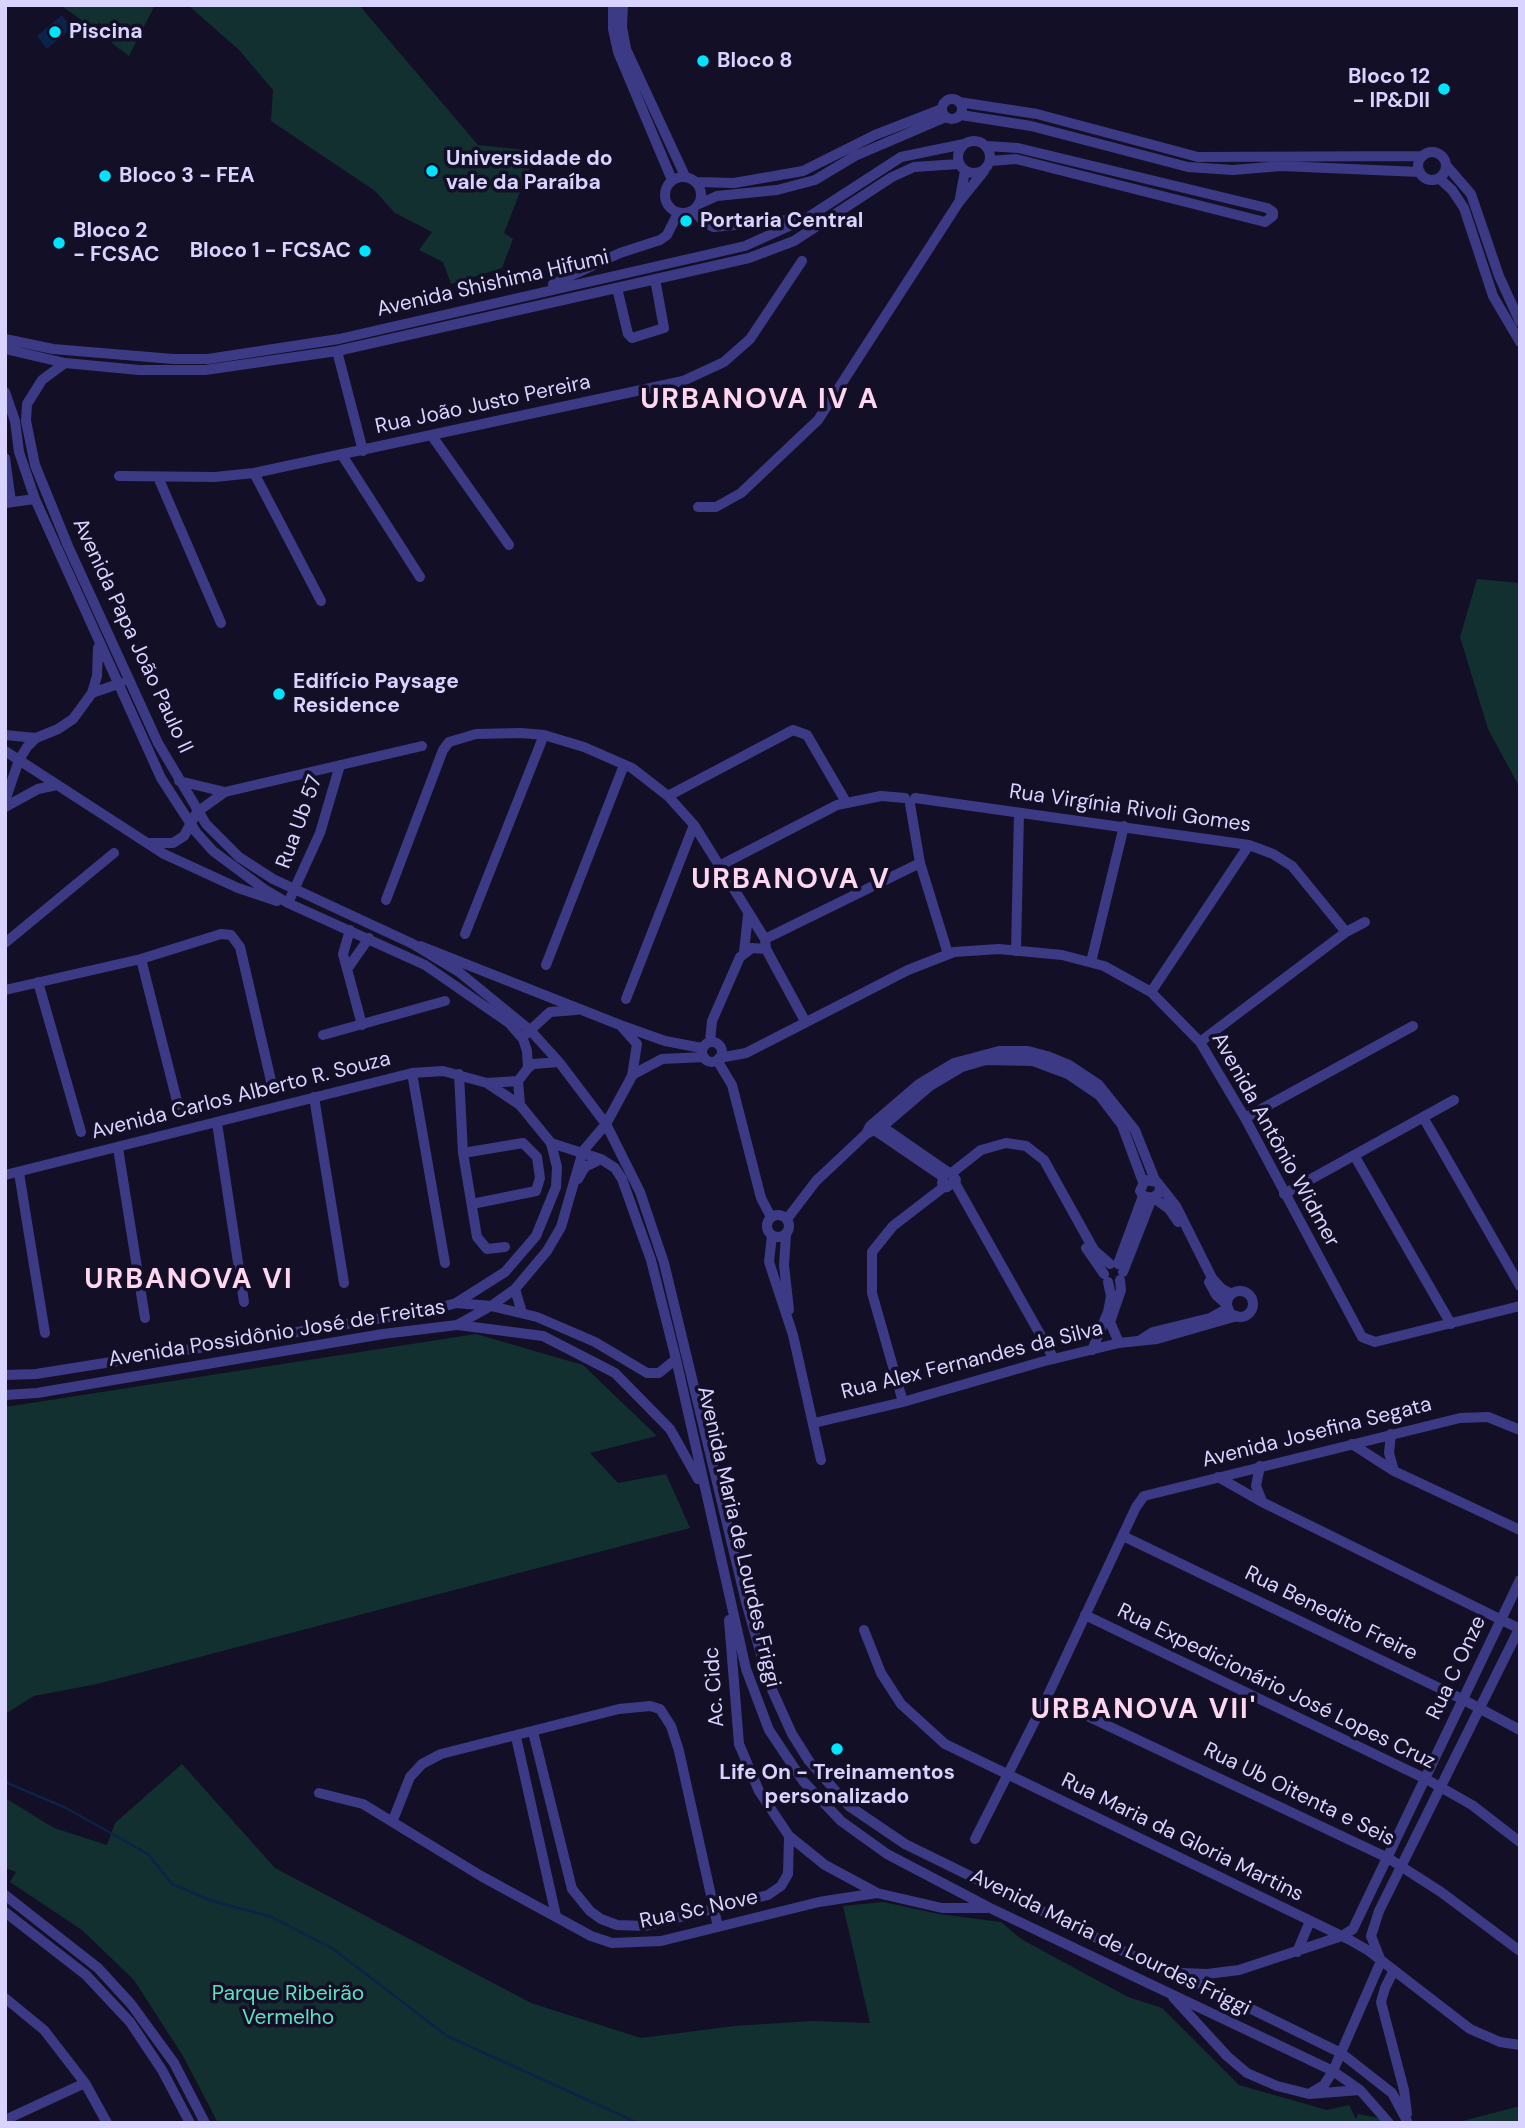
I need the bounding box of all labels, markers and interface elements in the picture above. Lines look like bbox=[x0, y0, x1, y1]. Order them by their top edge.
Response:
place label: Piscina bbox=[69, 19, 143, 45]
marker: Piscina bbox=[47, 24, 63, 40]
place label: Bloco 8 bbox=[717, 48, 793, 74]
marker: Bloco 8 bbox=[695, 53, 711, 69]
place label: Bloco 12 - IP&DII bbox=[1348, 64, 1430, 114]
marker: Bloco 12 - IP&DII bbox=[1436, 81, 1452, 97]
place label: Universidade do vale da Paraíba bbox=[446, 146, 613, 196]
place label: Bloco 3 - FEA bbox=[119, 163, 255, 189]
marker: Universidade do vale da Paraíba bbox=[424, 163, 440, 179]
marker: Bloco 3 - FEA bbox=[97, 168, 113, 184]
place label: Portaria Central bbox=[700, 208, 863, 234]
marker: Portaria Central bbox=[678, 213, 694, 229]
place label: Bloco 2 - FCSAC bbox=[73, 218, 159, 268]
marker: Bloco 2 - FCSAC bbox=[51, 235, 67, 251]
place label: Bloco 1 - FCSAC bbox=[190, 238, 351, 264]
marker: Bloco 1 - FCSAC bbox=[357, 243, 373, 259]
street label: Avenida Shishima Hifumi bbox=[374, 245, 612, 323]
street label: Rua João Justo Pereira bbox=[373, 370, 593, 440]
district label: URBANOVA IV A bbox=[642, 384, 878, 418]
street label: Avenida Papa João Paulo II bbox=[66, 515, 198, 757]
place label: Edifício Paysage Residence bbox=[293, 669, 459, 719]
marker: Edifício Paysage Residence bbox=[271, 686, 287, 702]
street label: Rua Ub 57 bbox=[271, 772, 329, 872]
street label: Rua Virgínia Rivoli Gomes bbox=[1007, 780, 1253, 838]
district label: URBANOVA V bbox=[692, 864, 890, 898]
street label: Avenida Antônio Widmer bbox=[1206, 1028, 1344, 1252]
street label: Avenida Carlos Alberto R. Souza bbox=[89, 1047, 393, 1145]
district label: URBANOVA VI bbox=[86, 1264, 292, 1298]
street label: Avenida Possidônio José de Freitas bbox=[107, 1295, 447, 1373]
street label: Rua Alex Fernandes da Silva bbox=[839, 1316, 1105, 1406]
street label: Avenida Maria de Lourdes Friggi bbox=[691, 1384, 785, 1690]
street label: Avenida Josefina Segata bbox=[1200, 1392, 1434, 1474]
street label: Rua Benedito Freire bbox=[1240, 1561, 1422, 1667]
street label: Rua Expedicionário José Lopes Cruz bbox=[1113, 1599, 1439, 1775]
street label: Rua C Onze bbox=[1422, 1612, 1492, 1724]
street label: Ac. Cidc bbox=[700, 1646, 730, 1728]
district label: URBANOVA VII' bbox=[1032, 1694, 1256, 1728]
street label: Rua Ub Oitenta e Seis bbox=[1199, 1738, 1399, 1852]
marker: Life On - Treinamentos personalizado bbox=[829, 1741, 845, 1757]
place label: Life On - Treinamentos personalizado bbox=[719, 1760, 955, 1810]
street label: Rua Maria da Gloria Martins bbox=[1057, 1768, 1307, 1908]
street label: Avenida Maria de Lourdes Friggi bbox=[966, 1864, 1254, 2022]
street label: Rua Sc Nove bbox=[638, 1885, 760, 1935]
park label: Parque Ribeirão Vermelho bbox=[212, 1981, 364, 2031]

